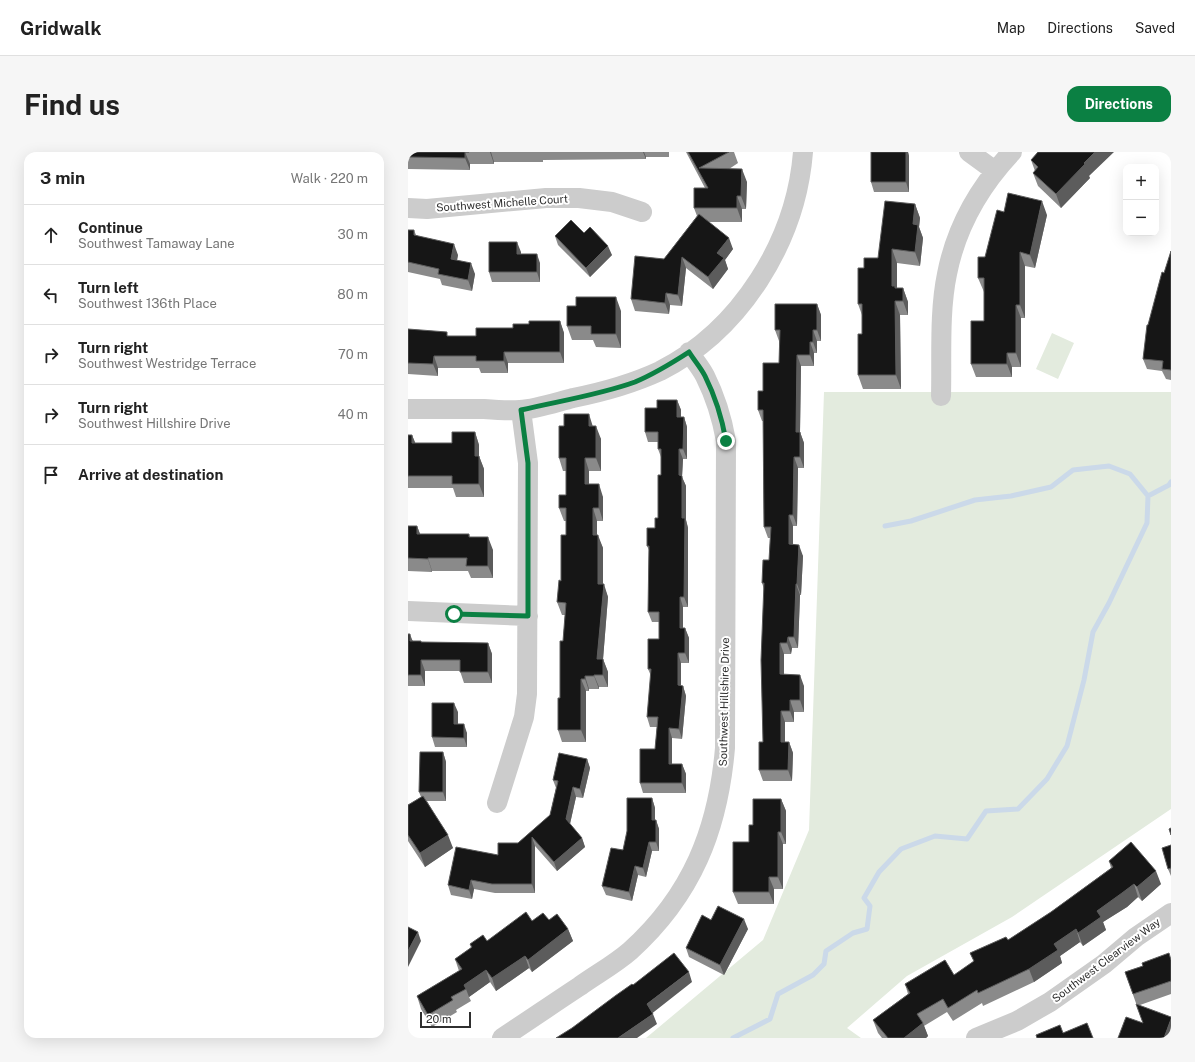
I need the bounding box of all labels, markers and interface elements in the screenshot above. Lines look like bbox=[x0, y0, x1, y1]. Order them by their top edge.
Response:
text: Gridwalk bbox=[20, 17, 101, 39]
text: Map bbox=[997, 20, 1025, 36]
text: Directions bbox=[1047, 20, 1113, 36]
text: Saved bbox=[1135, 20, 1175, 36]
button: Directions bbox=[1067, 86, 1171, 122]
text: Find us bbox=[24, 88, 120, 121]
map controls bbox=[1123, 164, 1159, 236]
button: + bbox=[1123, 164, 1159, 200]
text: 3 min bbox=[40, 168, 85, 188]
text: Walk · 220 m bbox=[291, 171, 368, 186]
street label: Southwest Michelle Court bbox=[436, 192, 568, 214]
button: − bbox=[1123, 200, 1159, 236]
text: Continue bbox=[78, 219, 143, 236]
icon: ahead bbox=[40, 224, 62, 246]
text: 30 m bbox=[338, 227, 368, 242]
text: Southwest Tamaway Lane bbox=[78, 236, 235, 251]
text: Turn left bbox=[78, 279, 139, 296]
icon: left bbox=[40, 284, 62, 306]
text: 80 m bbox=[337, 287, 368, 302]
text: Southwest 136th Place bbox=[78, 296, 217, 311]
text: Turn right bbox=[78, 339, 148, 356]
icon: right bbox=[40, 344, 62, 366]
text: 70 m bbox=[338, 347, 368, 362]
text: Southwest Westridge Terrace bbox=[78, 356, 256, 371]
text: Turn right bbox=[78, 399, 148, 416]
icon: right bbox=[40, 404, 62, 426]
text: 40 m bbox=[337, 407, 368, 422]
text: Southwest Hillshire Drive bbox=[78, 416, 231, 431]
route end bbox=[717, 432, 735, 450]
icon: arrive bbox=[40, 464, 62, 486]
text: Arrive at destination bbox=[78, 466, 223, 483]
route start bbox=[445, 605, 463, 623]
street label: Southwest Hillshire Drive bbox=[717, 637, 731, 767]
street label: Southwest Clearview Way bbox=[1050, 915, 1162, 1004]
scale bar bbox=[420, 1010, 471, 1029]
text: 20 m bbox=[426, 1013, 451, 1025]

